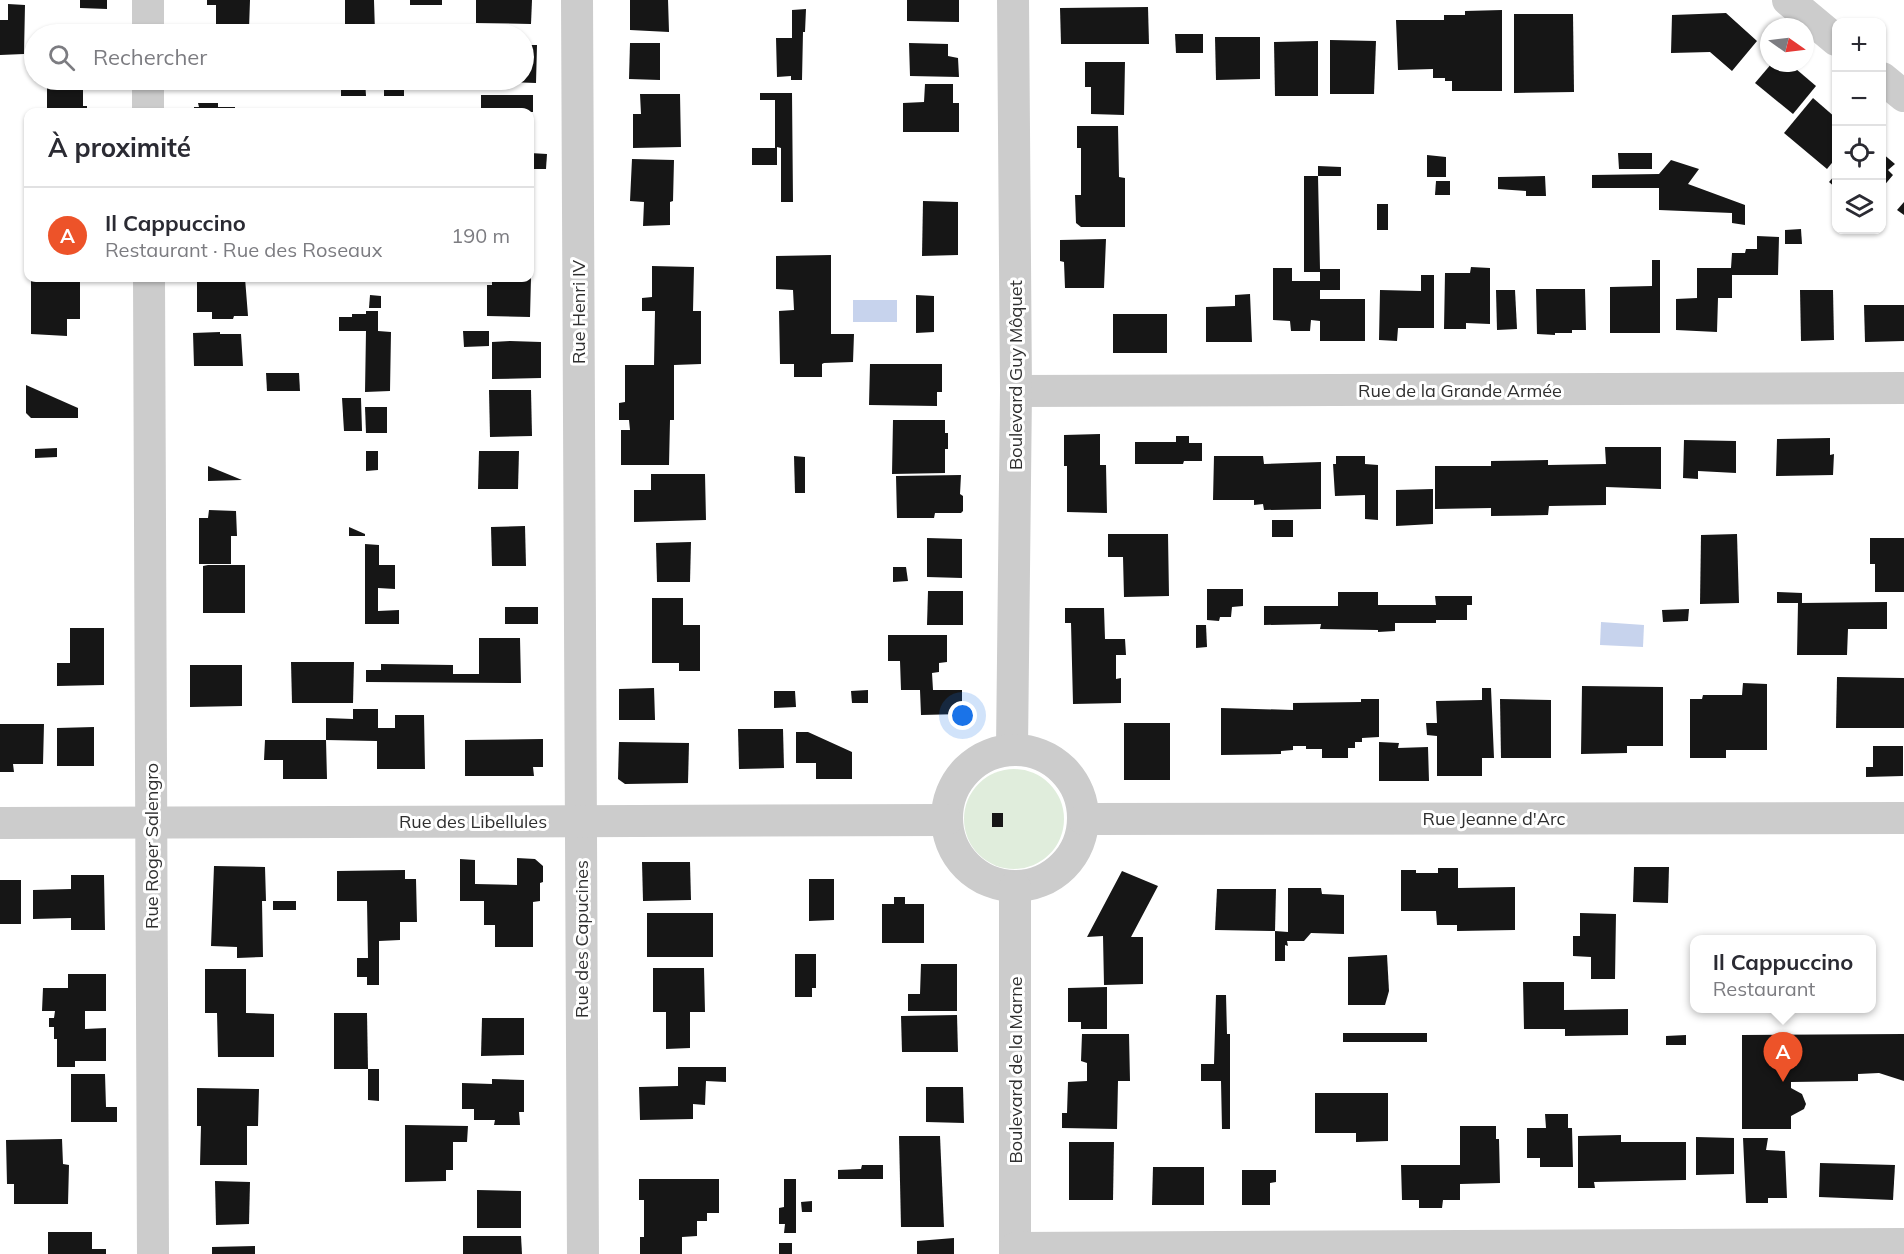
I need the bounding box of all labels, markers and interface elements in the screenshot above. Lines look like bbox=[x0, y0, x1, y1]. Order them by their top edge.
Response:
north arrow bbox=[1760, 18, 1814, 72]
map controls bbox=[1832, 18, 1886, 234]
button: + bbox=[1832, 18, 1886, 72]
search box bbox=[24, 24, 534, 90]
icon: search bbox=[45, 41, 78, 74]
text: Rechercher bbox=[93, 43, 207, 71]
button: − bbox=[1832, 72, 1886, 126]
button: locate bbox=[1832, 126, 1886, 180]
text: À proximité bbox=[48, 131, 191, 164]
button: layers bbox=[1832, 180, 1886, 234]
text: Il Cappuccino bbox=[105, 209, 246, 237]
text: A bbox=[60, 223, 75, 248]
text: 190 m bbox=[451, 223, 510, 248]
text: Restaurant · Rue des Roseaux bbox=[105, 237, 382, 262]
street label: Rue Henri IV bbox=[567, 259, 590, 364]
street label: Boulevard Guy Môquet bbox=[1004, 280, 1027, 470]
street label: Rue de la Grande Armée bbox=[1358, 379, 1562, 402]
your location bbox=[948, 701, 977, 730]
street label: Rue Roger Salengro bbox=[140, 763, 163, 929]
street label: Rue Jeanne d'Arc bbox=[1423, 807, 1565, 830]
street label: Rue des Libellules bbox=[399, 810, 547, 833]
street label: Rue des Capucines bbox=[570, 860, 593, 1018]
popup bbox=[1690, 935, 1876, 1013]
text: Il Cappuccino bbox=[1713, 948, 1853, 976]
street label: Boulevard de la Marne bbox=[1004, 976, 1027, 1164]
text: Restaurant bbox=[1713, 976, 1815, 1001]
pin: A bbox=[1764, 1032, 1802, 1082]

